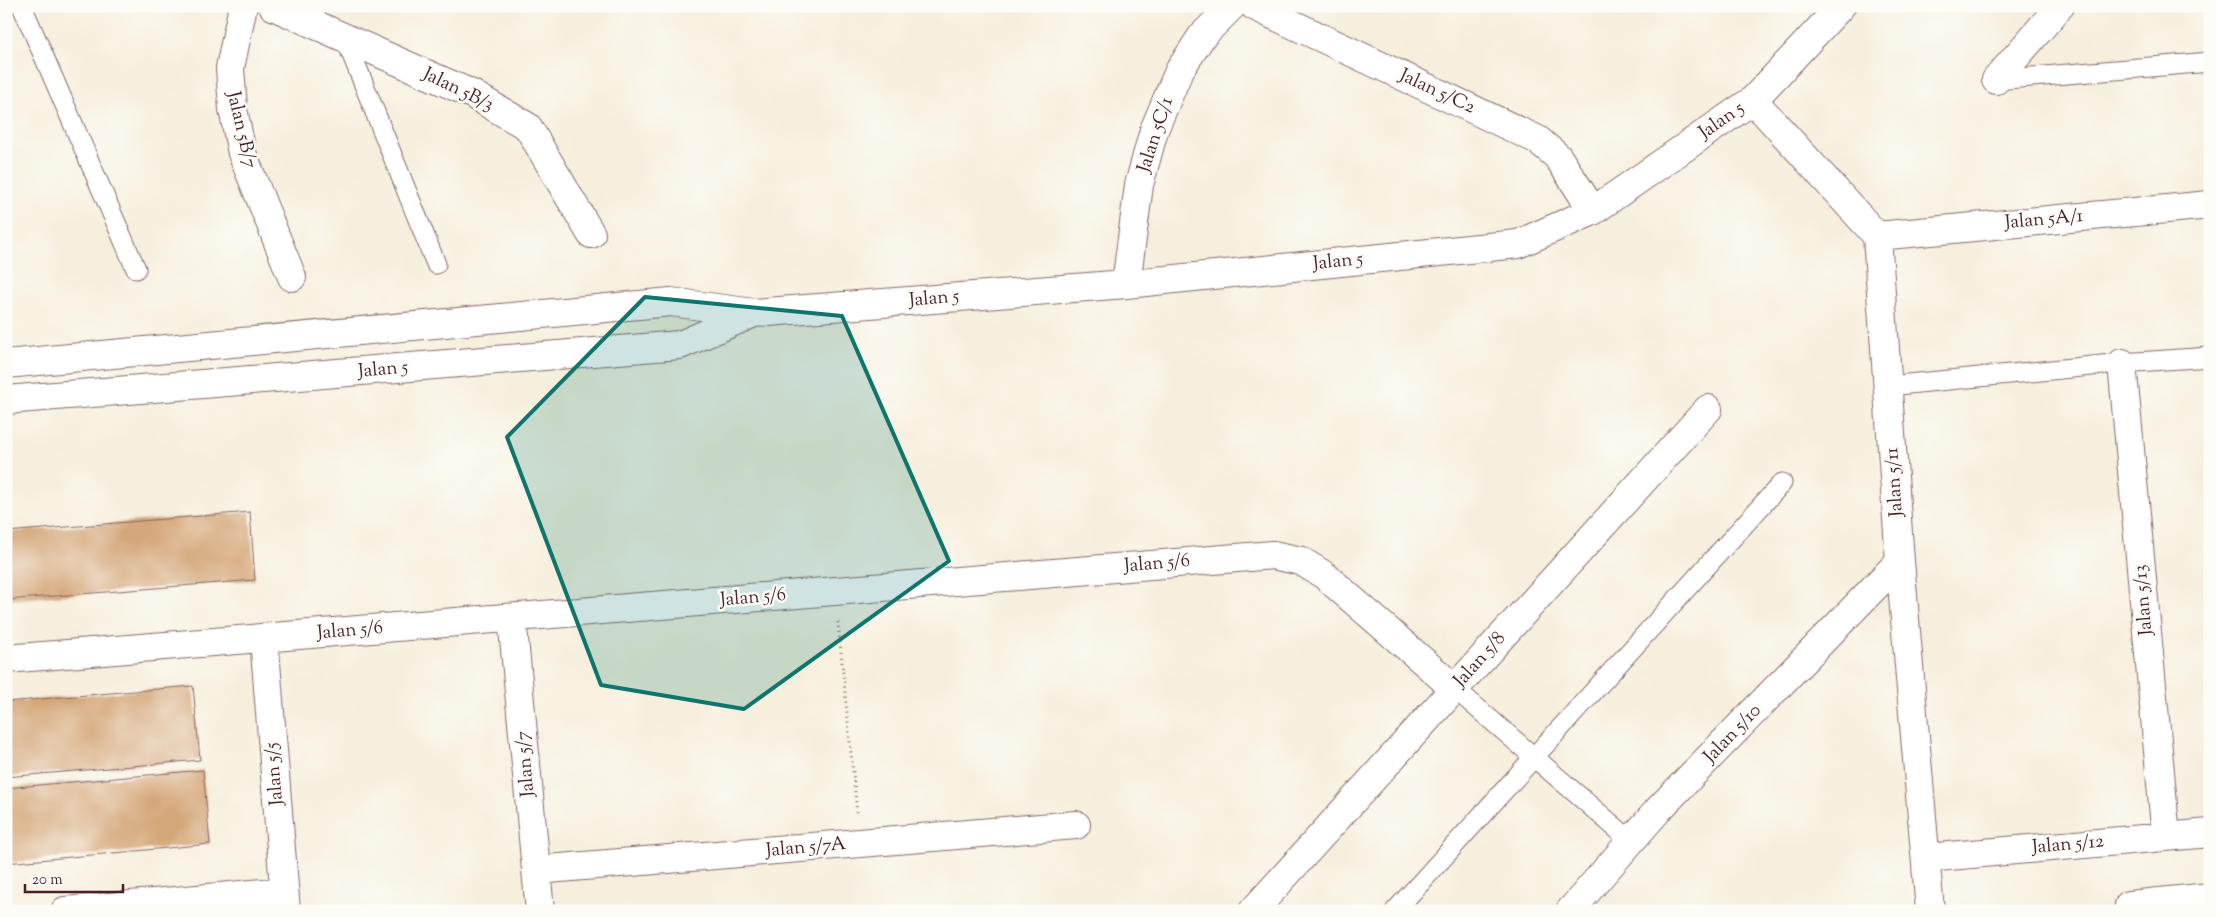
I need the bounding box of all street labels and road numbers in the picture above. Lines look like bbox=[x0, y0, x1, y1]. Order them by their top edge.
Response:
street label: Jalan 5B/3 bbox=[417, 61, 498, 119]
street label: Jalan 5/C2 bbox=[1394, 62, 1479, 121]
street label: Jalan 5B/7 bbox=[219, 88, 263, 171]
street label: Jalan 5C/1 bbox=[1131, 93, 1181, 177]
street label: Jalan 5 bbox=[1693, 95, 1751, 147]
street label: Jalan 5A/1 bbox=[2003, 203, 2085, 237]
street label: Jalan 5 bbox=[1311, 246, 1365, 278]
street label: Jalan 5 bbox=[907, 283, 961, 315]
street label: Jalan 5 bbox=[356, 354, 410, 386]
street label: Jalan 5/11 bbox=[1879, 446, 1911, 519]
street label: Jalan 5/6 bbox=[1122, 548, 1191, 580]
street label: Jalan 5/13 bbox=[2127, 564, 2161, 637]
street label: Jalan 5/6 bbox=[718, 582, 787, 614]
street label: Jalan 5/6 bbox=[315, 615, 384, 647]
street label: Jalan 5/8 bbox=[1447, 626, 1512, 695]
street label: Jalan 5/10 bbox=[1697, 698, 1768, 770]
street label: Jalan 5/7 bbox=[510, 729, 542, 799]
street label: Jalan 5/5 bbox=[259, 741, 291, 808]
street label: Jalan 5/12 bbox=[2030, 828, 2105, 862]
street label: Jalan 5/7A bbox=[764, 831, 848, 865]

